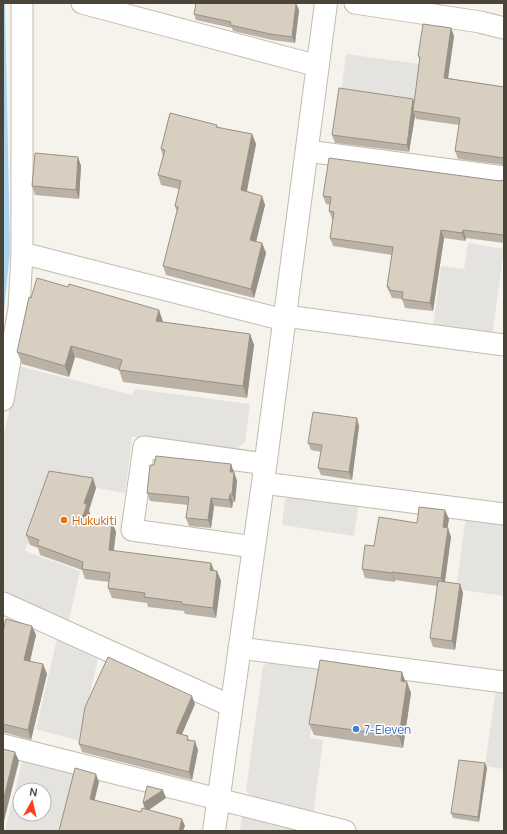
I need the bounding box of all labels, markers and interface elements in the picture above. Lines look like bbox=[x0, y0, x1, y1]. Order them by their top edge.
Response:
place label: Hukukiti bbox=[72, 512, 117, 529]
marker: Hukukiti bbox=[59, 515, 69, 525]
place label: 7-Eleven bbox=[364, 721, 411, 738]
marker: 7-Eleven bbox=[351, 724, 361, 734]
north arrow bbox=[12, 782, 52, 822]
text: N bbox=[29, 784, 39, 800]

